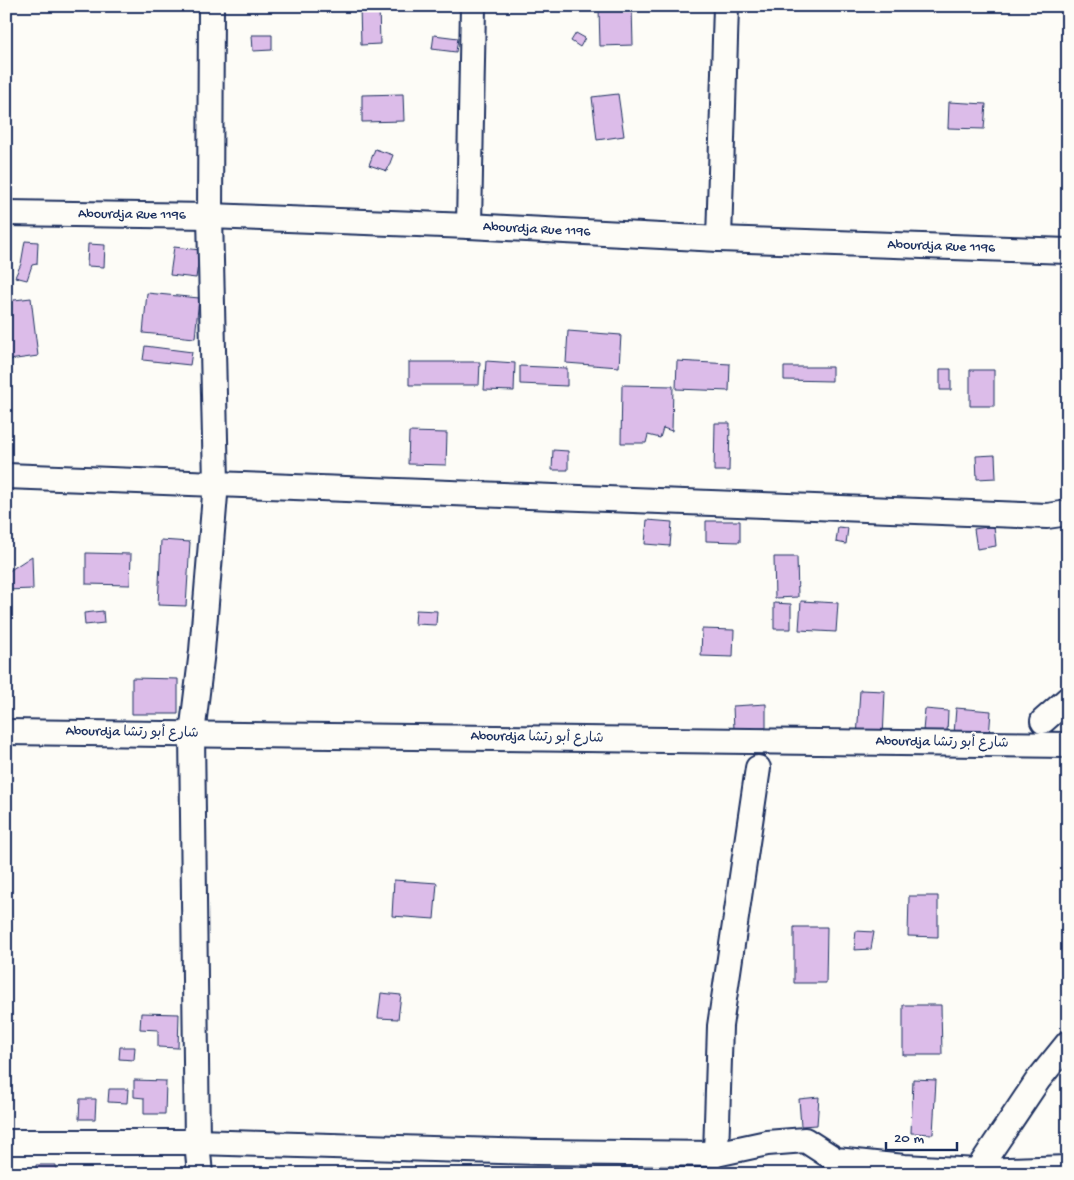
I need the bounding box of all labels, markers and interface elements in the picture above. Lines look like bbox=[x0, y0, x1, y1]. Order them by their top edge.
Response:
street label: Abourdja Rue 1196 bbox=[78, 206, 187, 224]
street label: Abourdja Rue 1196 bbox=[482, 218, 592, 241]
street label: Abourdja Rue 1196 bbox=[887, 236, 996, 257]
street label: Abourdja شارع أبو رتشا bbox=[65, 721, 199, 743]
street label: Abourdja شارع أبو رتشا bbox=[470, 726, 604, 748]
street label: Abourdja شارع أبو رتشا bbox=[875, 731, 1009, 753]
scale bar bbox=[886, 1120, 958, 1152]
text: 20 m bbox=[894, 1130, 924, 1148]

